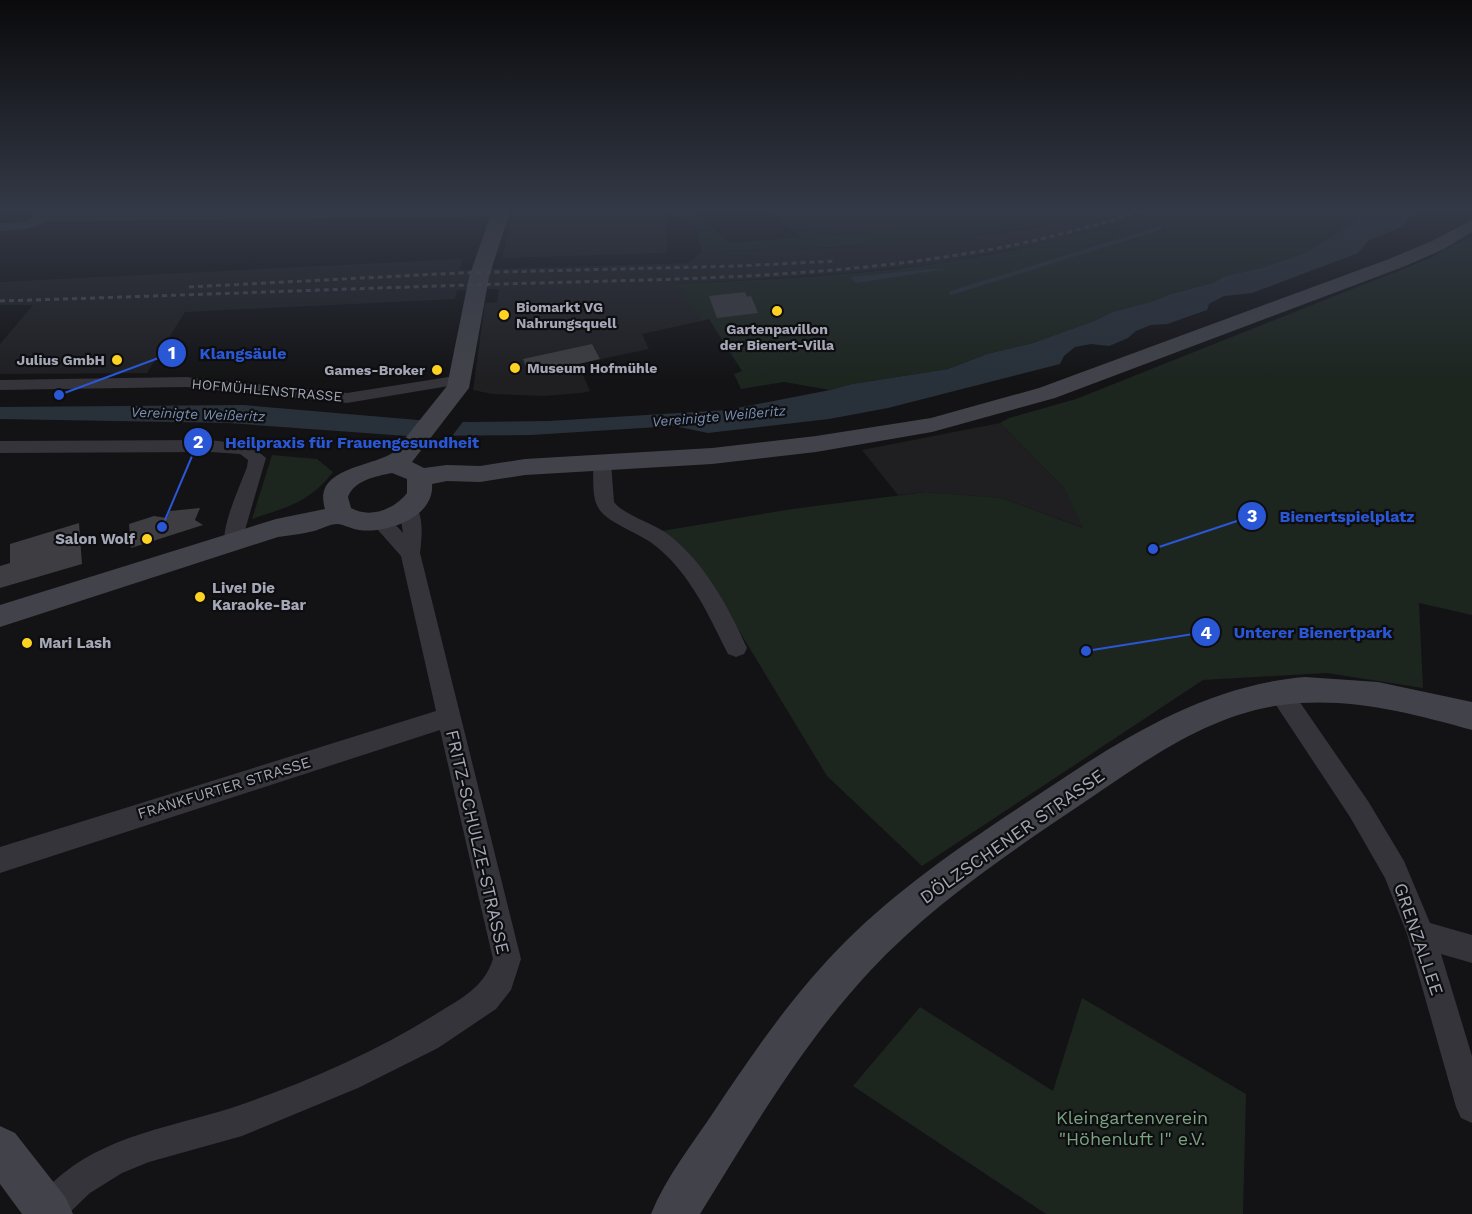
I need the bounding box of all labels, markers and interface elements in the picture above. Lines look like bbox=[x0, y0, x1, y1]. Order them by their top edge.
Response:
place label: Biomarkt VG Nahrungsquell bbox=[516, 299, 617, 331]
marker: Gartenpavillon der Bienert-Villa bbox=[770, 304, 784, 318]
marker: Biomarkt VG Nahrungsquell bbox=[497, 308, 511, 322]
place label: Gartenpavillon der Bienert-Villa bbox=[720, 321, 835, 353]
callout: Klangsäule bbox=[157, 336, 298, 370]
text: 1 bbox=[168, 342, 176, 363]
text: Klangsäule bbox=[200, 344, 286, 363]
place label: Julius GmbH bbox=[17, 352, 105, 368]
marker: Julius GmbH bbox=[110, 353, 124, 367]
place label: Museum Hofmühle bbox=[527, 360, 657, 376]
marker: Museum Hofmühle bbox=[508, 361, 522, 375]
place label: Games-Broker bbox=[324, 362, 425, 378]
marker: Games-Broker bbox=[430, 363, 444, 377]
street label: HOFMÜHLENSTRASSE bbox=[191, 375, 343, 405]
water label: Vereinigte Weißeritz bbox=[651, 402, 787, 430]
water label: Vereinigte Weißeritz bbox=[131, 404, 266, 424]
callout: Heilpraxis für Frauengesundheit bbox=[183, 425, 491, 459]
text: 2 bbox=[193, 431, 203, 452]
text: Heilpraxis für Frauengesundheit bbox=[225, 433, 479, 452]
callout: Bienertspielplatz bbox=[1237, 499, 1426, 533]
text: 3 bbox=[1247, 505, 1257, 526]
text: Bienertspielplatz bbox=[1279, 507, 1415, 526]
place label: Salon Wolf bbox=[55, 530, 136, 548]
marker: Salon Wolf bbox=[140, 532, 154, 546]
place label: Live! Die Karaoke-Bar bbox=[212, 579, 306, 614]
marker: Live! Die Karaoke-Bar bbox=[193, 590, 207, 604]
callout: Unterer Bienertpark bbox=[1191, 615, 1404, 649]
text: 4 bbox=[1200, 622, 1212, 643]
text: Unterer Bienertpark bbox=[1234, 623, 1392, 642]
place label: Mari Lash bbox=[39, 634, 111, 652]
marker: Mari Lash bbox=[20, 636, 34, 650]
street label: FRITZ-SCHULZE-STRASSE bbox=[442, 728, 514, 956]
street label: FRANKFURTER STRASSE bbox=[135, 753, 313, 823]
street label: DÖLZSCHENER STRASSE bbox=[916, 764, 1108, 908]
street label: GRENZALLEE bbox=[1390, 880, 1448, 998]
park label: Kleingartenverein "Höhenluft I" e.V. bbox=[1056, 1107, 1208, 1149]

